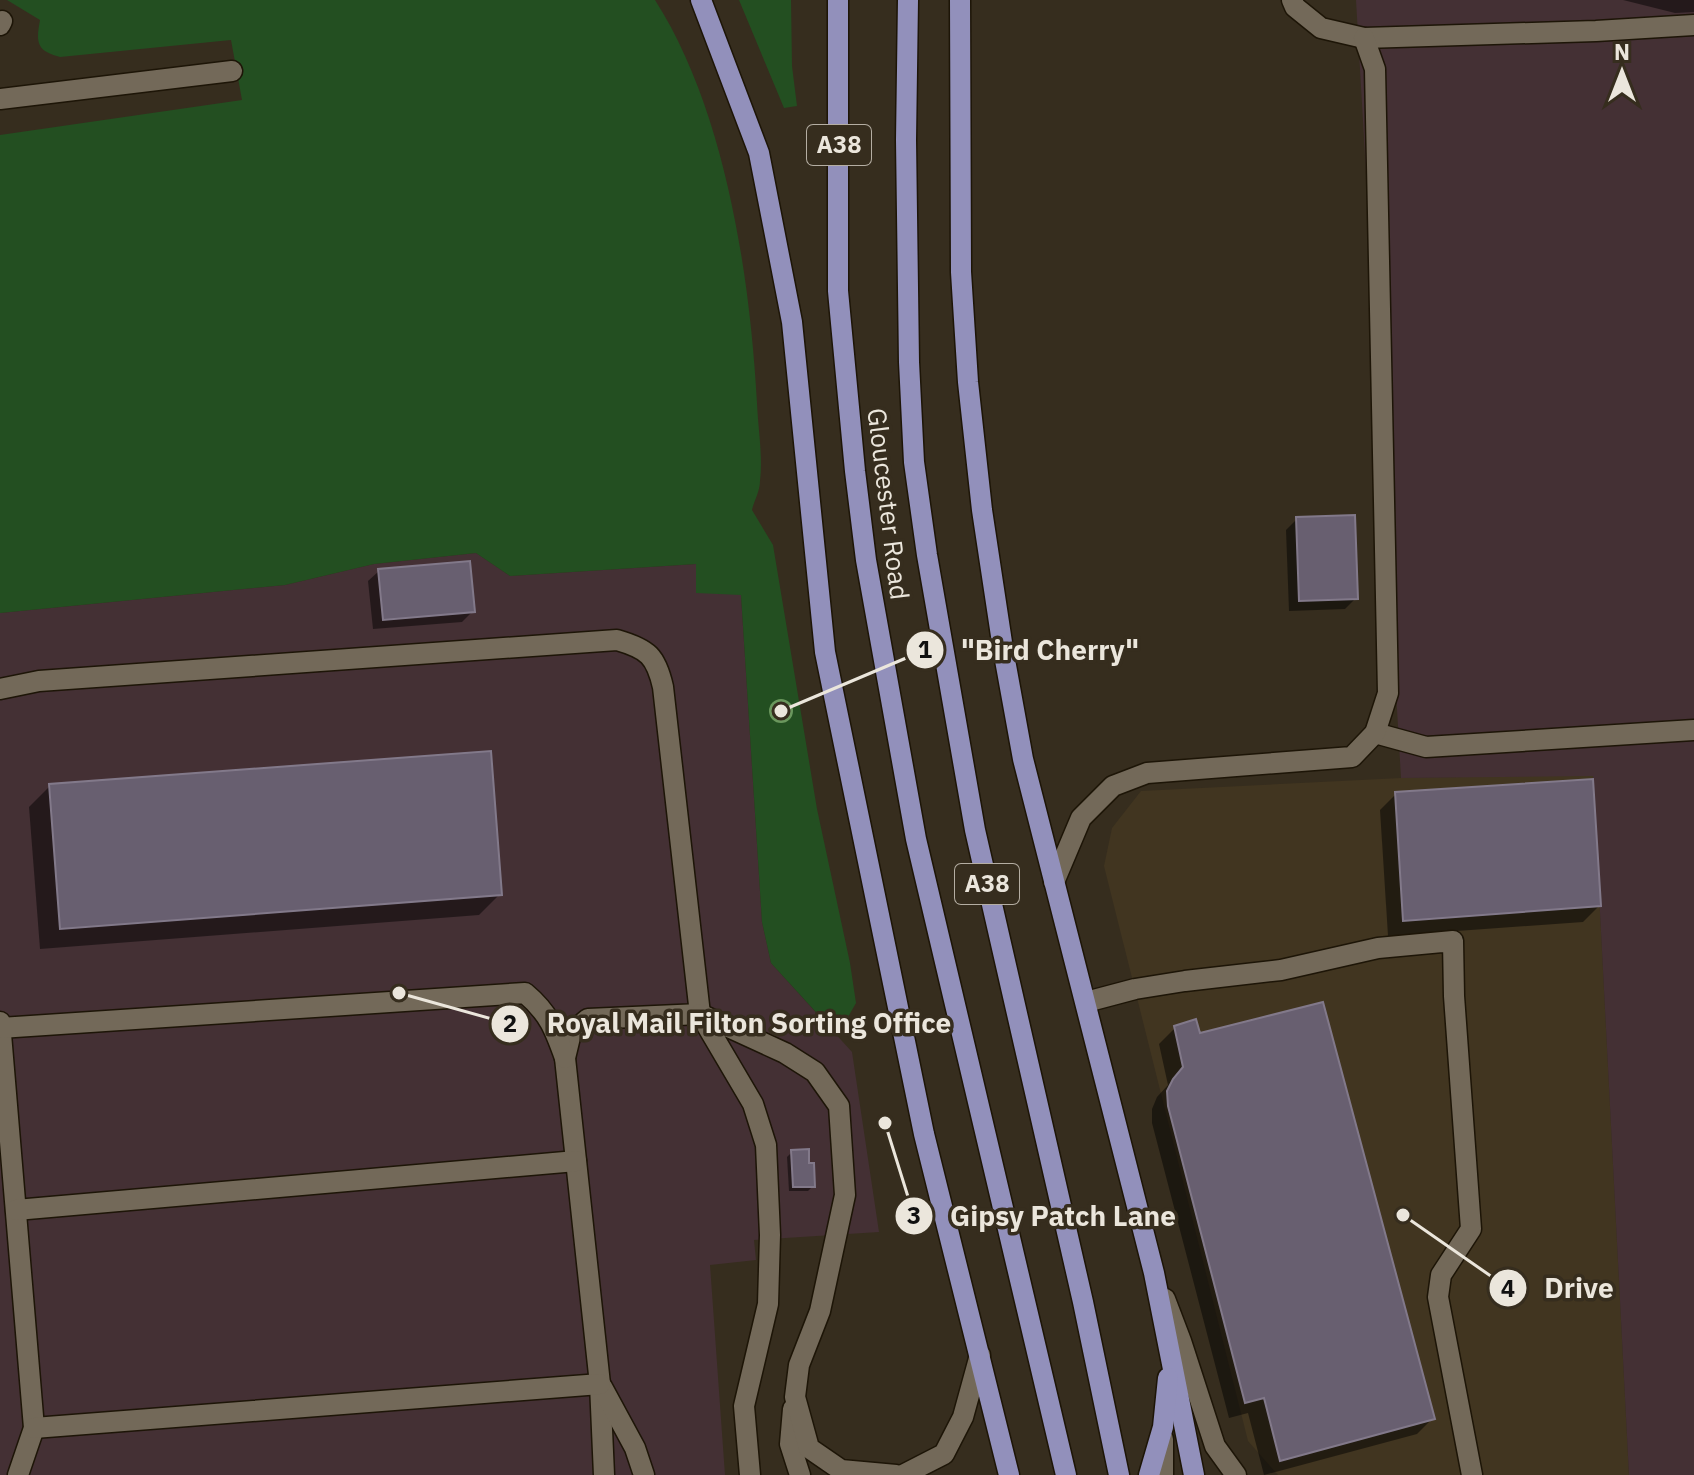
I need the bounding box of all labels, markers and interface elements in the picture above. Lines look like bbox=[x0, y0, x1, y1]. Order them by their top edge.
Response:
north arrow bbox=[1582, 32, 1662, 112]
text: N bbox=[1614, 37, 1630, 66]
road number: A38 bbox=[807, 125, 871, 165]
street label: Gloucester Road bbox=[860, 406, 918, 602]
callout: "Bird Cherry" bbox=[905, 624, 1155, 676]
text: "Bird Cherry" bbox=[961, 631, 1139, 668]
text: 1 bbox=[918, 633, 932, 665]
road number: A38 bbox=[955, 864, 1019, 904]
callout: Royal Mail Filton Sorting Office bbox=[490, 998, 967, 1050]
text: Royal Mail Filton Sorting Office bbox=[547, 1004, 951, 1041]
text: 2 bbox=[503, 1007, 517, 1039]
callout: Gipsy Patch Lane bbox=[894, 1190, 1192, 1242]
text: Gipsy Patch Lane bbox=[950, 1197, 1176, 1234]
text: 3 bbox=[907, 1199, 921, 1231]
callout: Drive bbox=[1488, 1262, 1630, 1314]
text: Drive bbox=[1544, 1269, 1614, 1306]
text: 4 bbox=[1501, 1272, 1515, 1304]

